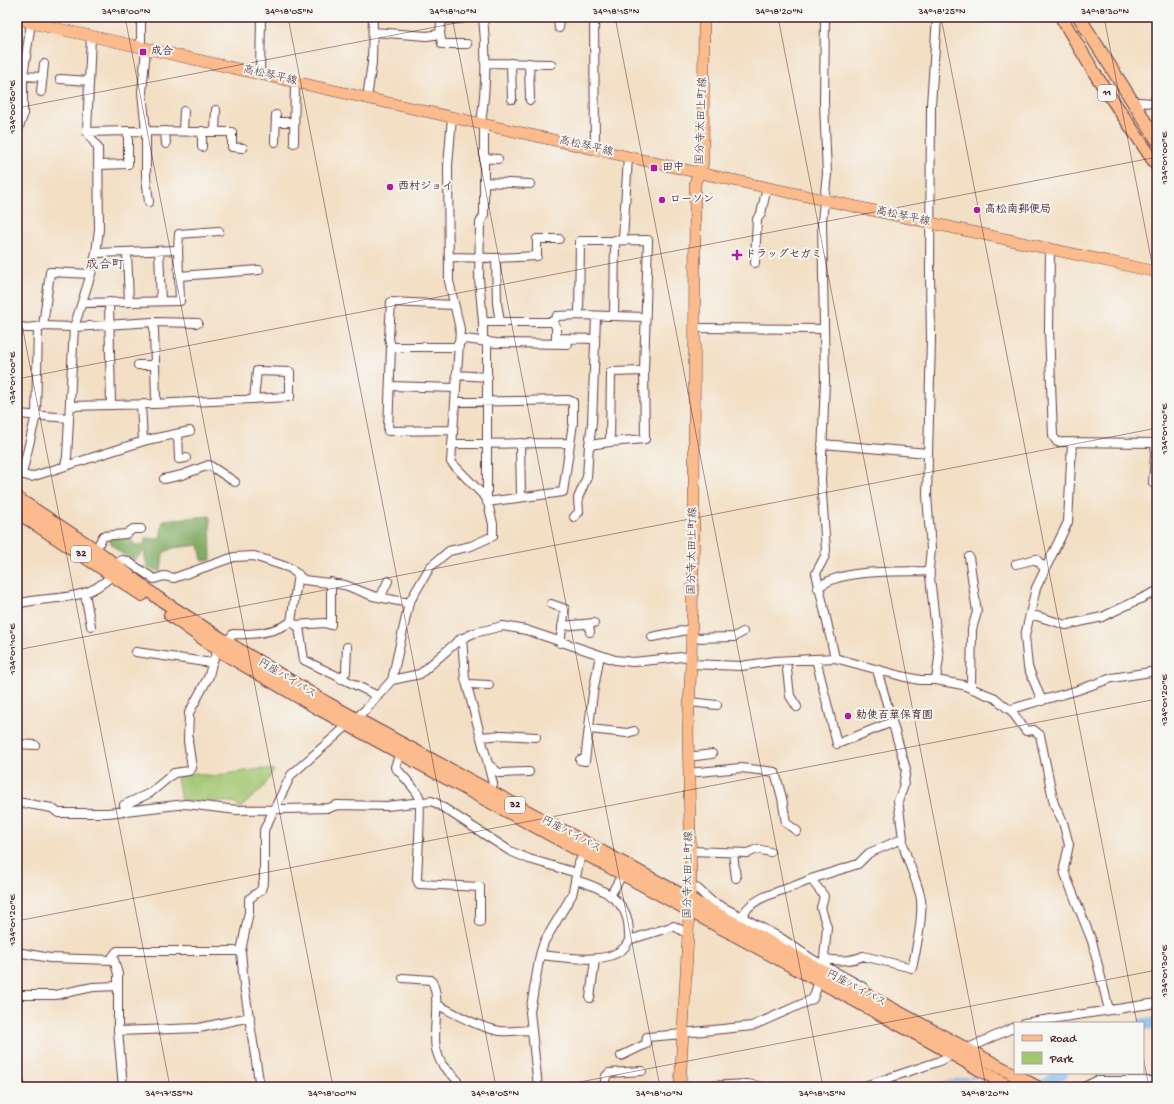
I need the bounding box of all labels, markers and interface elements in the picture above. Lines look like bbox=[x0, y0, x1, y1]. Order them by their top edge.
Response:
text: 34°18'00"N bbox=[101, 6, 151, 18]
text: 34°18'05"N bbox=[264, 6, 314, 18]
text: 34°18'10"N bbox=[429, 6, 477, 18]
text: 34°18'15"N bbox=[592, 6, 640, 18]
text: 34°18'20"N bbox=[754, 6, 803, 18]
text: 34°18'25"N bbox=[917, 6, 966, 18]
text: 34°18'30"N bbox=[1080, 6, 1129, 18]
place label: 成合 bbox=[151, 45, 173, 58]
marker: 成合 bbox=[138, 47, 148, 57]
street label: 高松琴平線 bbox=[242, 63, 298, 88]
street label: 国分寺太田上町線 bbox=[693, 77, 710, 165]
text: 134°00'50"E bbox=[7, 79, 19, 135]
road number: 11 bbox=[1098, 85, 1116, 101]
text: 134°01'00"E bbox=[1159, 131, 1171, 185]
street label: 高松琴平線 bbox=[558, 134, 614, 159]
place label: 田中 bbox=[662, 161, 684, 174]
marker: 田中 bbox=[649, 163, 659, 173]
place label: 西村ジョイ bbox=[398, 180, 453, 193]
marker: 西村ジョイ bbox=[385, 182, 395, 192]
place label: ローソン bbox=[670, 194, 714, 206]
marker: ローソン bbox=[657, 195, 667, 205]
place label: 高松南郵便局 bbox=[985, 202, 1051, 216]
street label: 高松琴平線 bbox=[875, 204, 931, 229]
marker: 高松南郵便局 bbox=[972, 205, 982, 215]
place label: ドラッグセガミ bbox=[745, 248, 822, 261]
marker: ドラッグセガミ bbox=[732, 250, 742, 260]
district label: 成合町 bbox=[85, 257, 125, 273]
text: 134°01'00"E bbox=[7, 351, 19, 405]
text: 134°01'10"E bbox=[1159, 403, 1171, 455]
street label: 国分寺太田上町線 bbox=[685, 507, 700, 595]
road number: 32 bbox=[71, 546, 91, 562]
text: 134°01'10"E bbox=[7, 623, 19, 675]
street label: 円座バイパス bbox=[256, 656, 319, 701]
text: 134°01'20"E bbox=[1159, 673, 1171, 727]
place label: 勅使百華保育園 bbox=[856, 709, 933, 722]
marker: 勅使百華保育園 bbox=[843, 711, 853, 721]
road number: 32 bbox=[505, 797, 525, 813]
street label: 円座バイパス bbox=[539, 813, 603, 856]
street label: 国分寺太田上町線 bbox=[681, 831, 696, 919]
text: 134°01'20"E bbox=[7, 893, 19, 947]
text: 134°01'30"E bbox=[1159, 944, 1171, 998]
street label: 円座バイパス bbox=[824, 967, 888, 1010]
legend bbox=[1014, 1022, 1144, 1074]
text: Road bbox=[1050, 1033, 1077, 1047]
text: Park bbox=[1049, 1053, 1075, 1067]
text: 34°17'55"N bbox=[144, 1088, 193, 1100]
text: 34°18'00"N bbox=[307, 1088, 357, 1100]
text: 34°18'05"N bbox=[470, 1088, 520, 1100]
text: 34°18'10"N bbox=[635, 1088, 683, 1100]
text: 34°18'15"N bbox=[798, 1088, 846, 1100]
text: 34°18'20"N bbox=[960, 1088, 1009, 1100]

